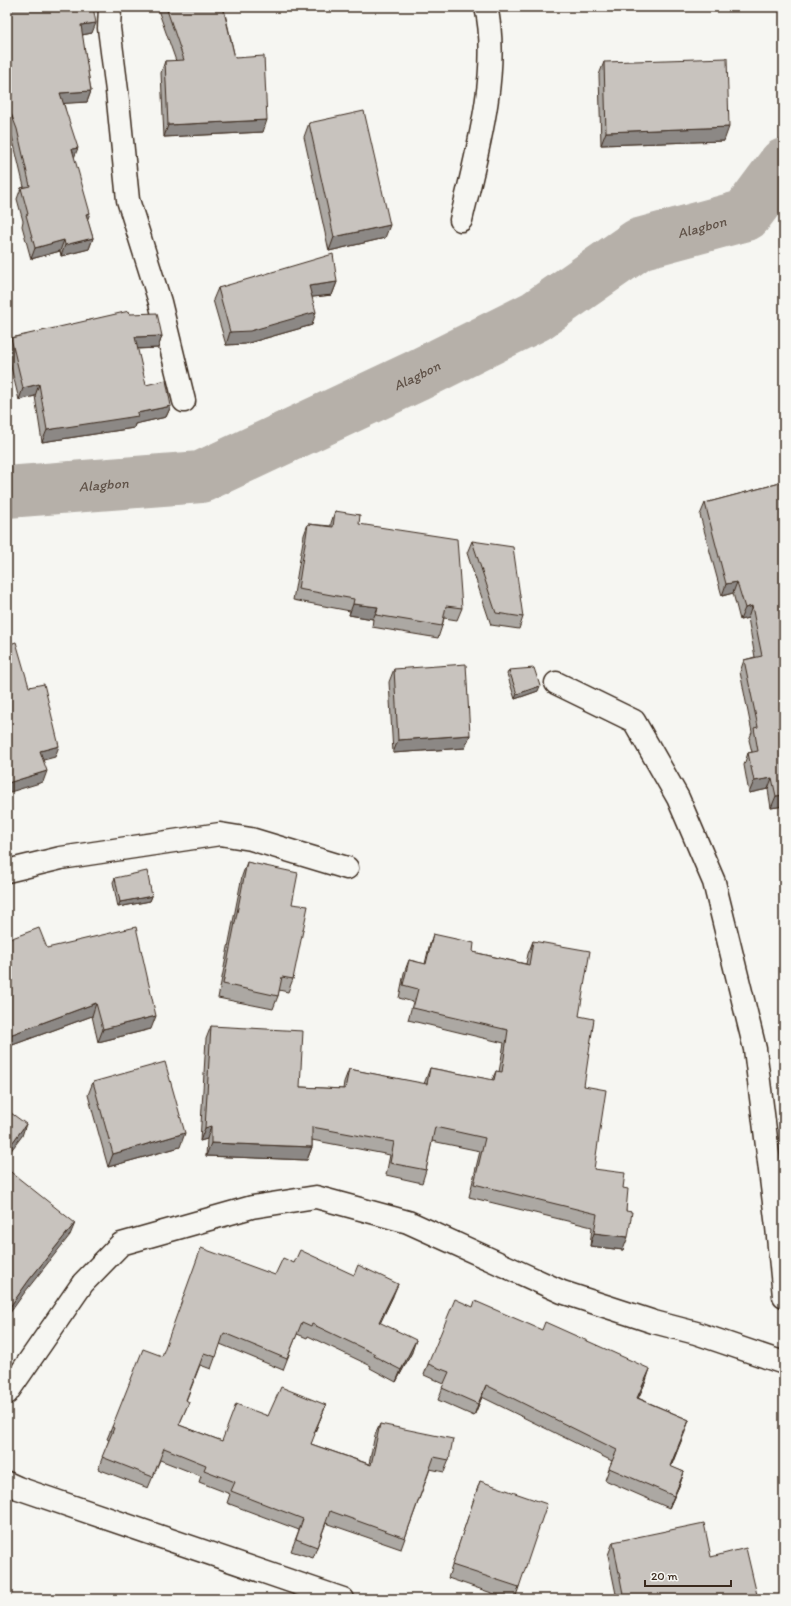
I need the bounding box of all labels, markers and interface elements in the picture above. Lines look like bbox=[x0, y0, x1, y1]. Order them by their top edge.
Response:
water label: Alagbon bbox=[676, 213, 728, 242]
water label: Alagbon bbox=[391, 357, 443, 394]
water label: Alagbon bbox=[78, 475, 129, 495]
scale bar bbox=[645, 1562, 731, 1588]
text: 20 m bbox=[651, 1569, 678, 1583]

